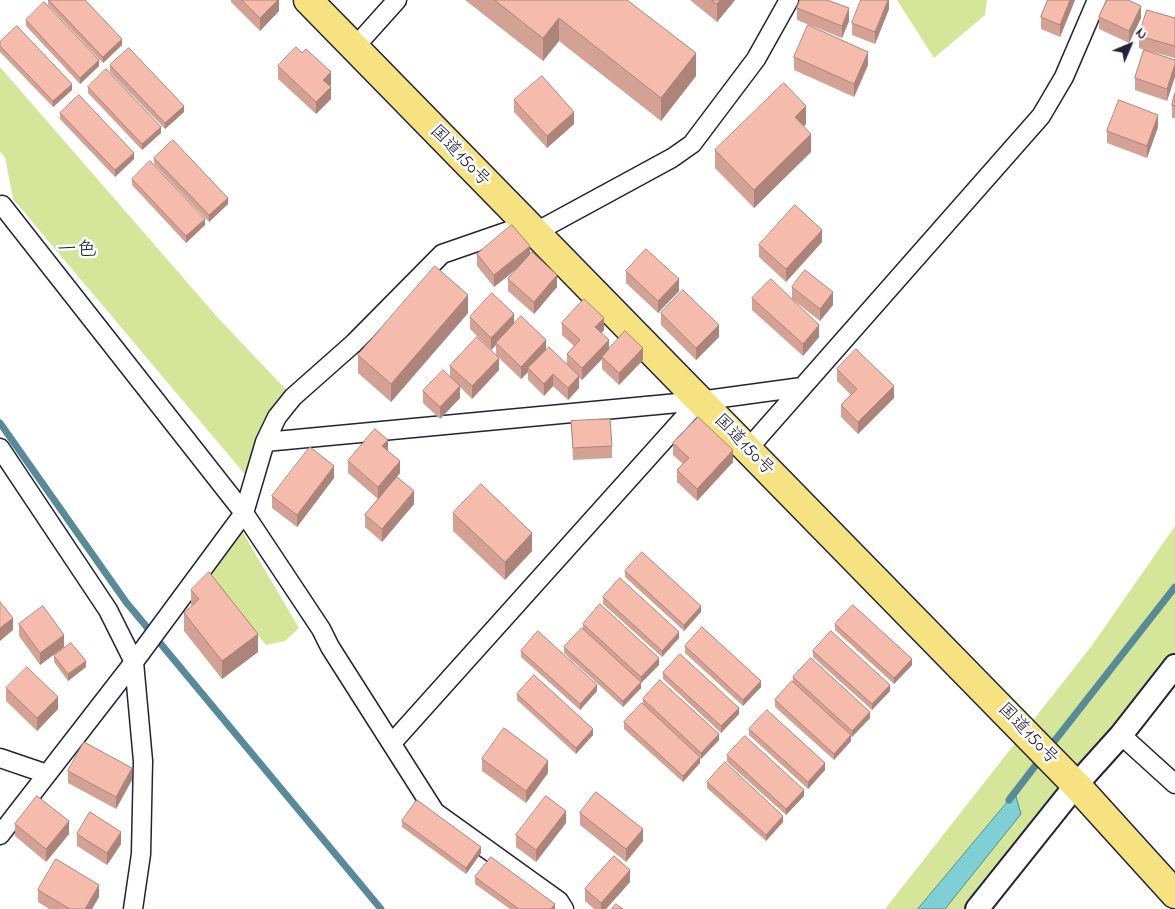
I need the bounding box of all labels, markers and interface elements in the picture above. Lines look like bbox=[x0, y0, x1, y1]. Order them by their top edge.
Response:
north arrow bbox=[1105, 20, 1155, 70]
text: N bbox=[1130, 23, 1152, 45]
street label: 国道150号 bbox=[424, 122, 494, 192]
district label: 一色 bbox=[57, 240, 97, 264]
street label: 国道150号 bbox=[708, 411, 778, 481]
street label: 国道150号 bbox=[992, 700, 1062, 770]

